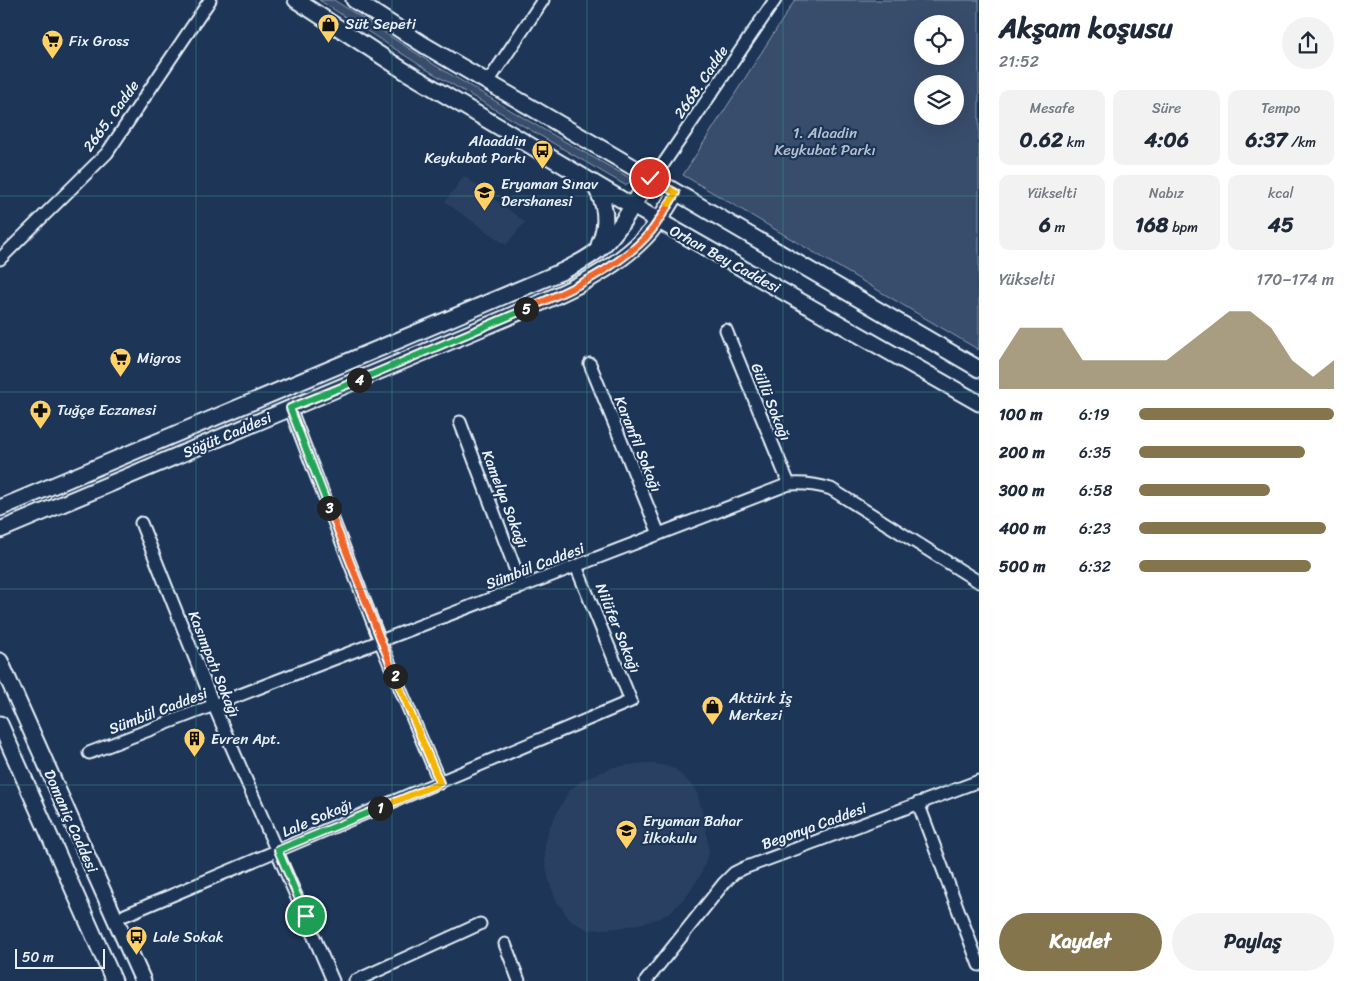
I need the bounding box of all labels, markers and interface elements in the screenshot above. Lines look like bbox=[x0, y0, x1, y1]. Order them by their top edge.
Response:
text: Akşam koşusu bbox=[999, 3, 1173, 52]
place label: Süt Sepeti bbox=[345, 11, 417, 37]
shop icon: Süt Sepeti bbox=[317, 12, 341, 43]
map controls bbox=[914, 15, 964, 125]
button: locate bbox=[914, 15, 964, 65]
button: share bbox=[1282, 17, 1334, 69]
place label: Fix Gross bbox=[69, 28, 129, 54]
supermarket icon: Fix Gross bbox=[41, 29, 65, 60]
street label: 2668. Cadde bbox=[667, 40, 735, 124]
text: 21:52 bbox=[999, 47, 1039, 76]
street label: 2665. Cadde bbox=[76, 74, 146, 157]
button: layers bbox=[914, 75, 964, 125]
text: Mesafe bbox=[1030, 96, 1075, 121]
text: Süre bbox=[1152, 96, 1181, 121]
text: Tempo bbox=[1261, 96, 1300, 121]
park label: 1. Alaadin Keykubat Parkı bbox=[774, 120, 876, 163]
text: 0.62 bbox=[1019, 121, 1063, 159]
text: 4:06 bbox=[1144, 121, 1189, 159]
text: 6:37 bbox=[1246, 121, 1287, 159]
place label: Alaaddin Keykubat Parkı bbox=[424, 128, 526, 171]
text: km bbox=[1063, 130, 1085, 155]
text: /km bbox=[1287, 130, 1316, 155]
bus stop icon: Alaaddin Keykubat Parkı bbox=[530, 138, 554, 169]
pin bbox=[629, 157, 671, 199]
icon: check bbox=[636, 164, 664, 192]
place label: Eryaman Sınav Dershanesi bbox=[501, 171, 599, 214]
school or university icon: Eryaman Sınav Dershanesi bbox=[473, 181, 497, 212]
text: Yükselti bbox=[1028, 181, 1077, 206]
text: Nabız bbox=[1149, 181, 1184, 206]
text: kcal bbox=[1268, 181, 1294, 206]
text: 6 bbox=[1039, 206, 1051, 244]
text: 168 bbox=[1135, 206, 1169, 244]
text: 45 bbox=[1268, 206, 1294, 244]
text: m bbox=[1051, 215, 1065, 240]
text: bpm bbox=[1169, 215, 1198, 240]
street label: Orhan Bey Caddesi bbox=[665, 218, 786, 301]
text: Yükselti bbox=[999, 265, 1055, 294]
text: 170–174 m bbox=[1256, 265, 1334, 294]
pin: 5 bbox=[514, 296, 538, 322]
text: 5 bbox=[522, 297, 531, 322]
place label: Migros bbox=[137, 345, 182, 371]
supermarket icon: Migros bbox=[109, 346, 133, 377]
street label: Güllü Sokağı bbox=[744, 359, 798, 445]
pin: 4 bbox=[346, 368, 372, 392]
text: 4 bbox=[355, 368, 364, 393]
street label: Karanfil Sokağı bbox=[607, 392, 669, 496]
place label: Tuğçe Eczanesi bbox=[57, 397, 157, 423]
pharmacy icon: Tuğçe Eczanesi bbox=[29, 398, 53, 429]
text: 100 m bbox=[999, 400, 1043, 429]
text: 6:19 bbox=[1079, 400, 1110, 429]
street label: Söğüt Caddesi bbox=[178, 404, 276, 465]
text: 200 m bbox=[999, 438, 1045, 467]
text: 6:35 bbox=[1079, 438, 1111, 467]
street label: Kamelya Sokağı bbox=[474, 446, 536, 552]
text: 300 m bbox=[999, 476, 1044, 505]
text: 6:58 bbox=[1079, 476, 1112, 505]
pin: 3 bbox=[316, 496, 342, 520]
text: 3 bbox=[326, 496, 333, 521]
text: 400 m bbox=[999, 514, 1046, 543]
text: 6:23 bbox=[1079, 514, 1111, 543]
street label: Sümbül Caddesi bbox=[482, 535, 589, 597]
text: 500 m bbox=[999, 552, 1045, 581]
text: 6:32 bbox=[1079, 552, 1111, 581]
street label: Nilüfer Sokağı bbox=[588, 579, 648, 677]
street label: Kasımpatı Sokağı bbox=[181, 607, 247, 721]
pin: 2 bbox=[382, 664, 408, 688]
text: 2 bbox=[391, 664, 400, 689]
street label: Sümbül Caddesi bbox=[105, 680, 212, 742]
place label: Aktürk İş Merkezi bbox=[728, 685, 792, 728]
shop icon: Aktürk İş Merkezi bbox=[701, 695, 725, 726]
place label: Evren Apt. bbox=[211, 726, 281, 752]
building icon: Evren Apt. bbox=[183, 727, 207, 758]
street label: Domaniç Caddesi bbox=[37, 765, 106, 878]
street label: Lale Sokağı bbox=[278, 791, 356, 845]
street label: Begonya Caddesi bbox=[758, 795, 871, 857]
pin: 1 bbox=[368, 796, 392, 820]
text: 1 bbox=[377, 796, 384, 821]
place label: Eryaman Bahar İlkokulu bbox=[642, 808, 743, 851]
school or university icon: Eryaman Bahar İlkokulu bbox=[615, 818, 639, 849]
pin bbox=[285, 895, 327, 937]
icon: arrive bbox=[292, 902, 320, 930]
button: Kaydet bbox=[999, 913, 1162, 971]
button: Paylaş bbox=[1172, 913, 1334, 971]
place label: Lale Sokak bbox=[153, 924, 224, 950]
bus stop icon: Lale Sokak bbox=[125, 925, 149, 956]
text: 50 m bbox=[22, 945, 54, 970]
scale bar bbox=[15, 946, 105, 969]

